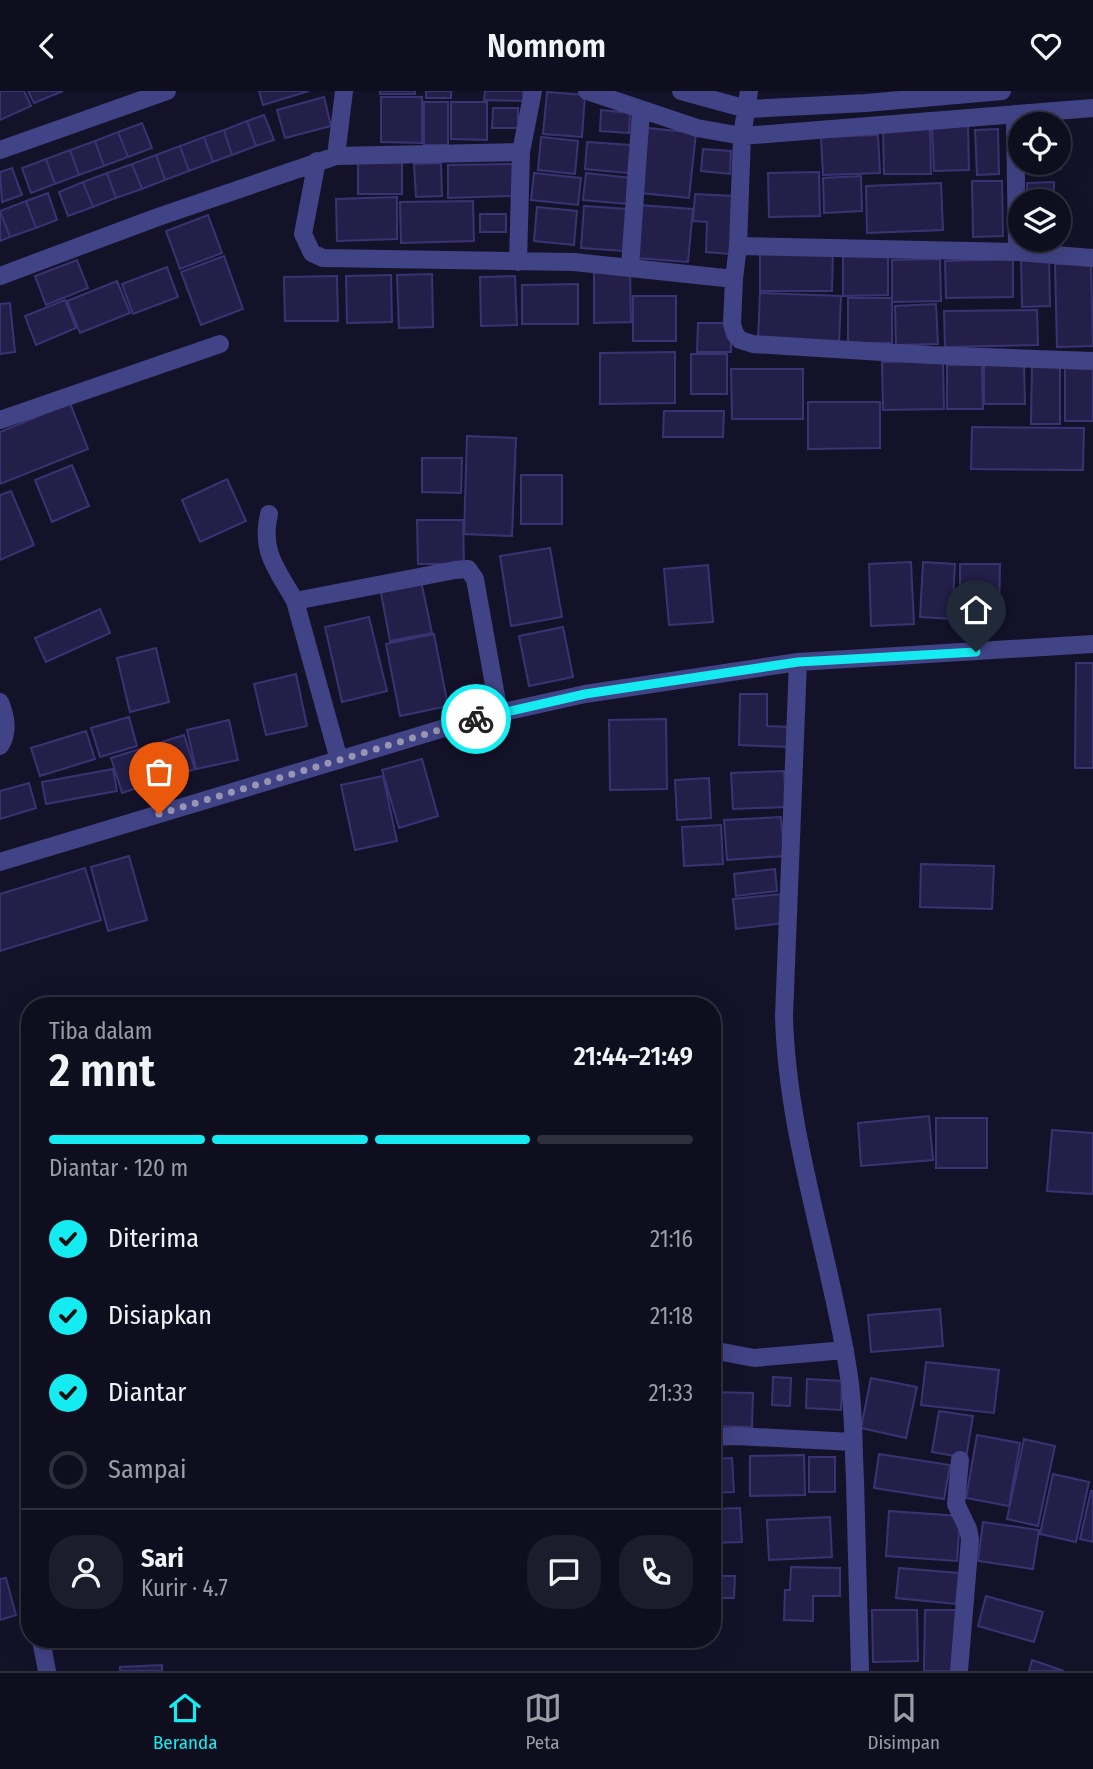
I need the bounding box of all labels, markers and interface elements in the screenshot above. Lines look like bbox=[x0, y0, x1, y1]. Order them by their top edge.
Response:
icon: back bbox=[28, 27, 66, 65]
text: Nomnom bbox=[487, 27, 606, 65]
icon: heart bbox=[1027, 27, 1065, 65]
map controls bbox=[1008, 112, 1071, 252]
button: locate bbox=[1008, 112, 1071, 175]
button: layers bbox=[1008, 189, 1071, 252]
pin bbox=[946, 580, 1006, 652]
icon: home bbox=[957, 591, 995, 629]
courier bbox=[441, 684, 511, 754]
icon: bike bbox=[457, 700, 495, 738]
pin bbox=[129, 742, 189, 814]
icon: bag bbox=[140, 753, 178, 791]
text: Tiba dalam bbox=[49, 1017, 152, 1045]
text: 21:44–21:49 bbox=[574, 1041, 693, 1072]
text: 2 mnt bbox=[49, 1043, 155, 1098]
text: Diantar · 120 m bbox=[49, 1154, 188, 1182]
icon: check bbox=[49, 1220, 87, 1258]
text: Diterima bbox=[108, 1223, 199, 1254]
text: 21:16 bbox=[650, 1225, 693, 1253]
icon: check bbox=[49, 1297, 87, 1335]
text: Disiapkan bbox=[108, 1300, 212, 1331]
text: 21:18 bbox=[650, 1302, 693, 1330]
icon: check bbox=[49, 1374, 87, 1412]
text: Diantar bbox=[108, 1377, 186, 1408]
text: 21:33 bbox=[649, 1379, 693, 1407]
text: Sampai bbox=[108, 1454, 187, 1485]
button: person bbox=[49, 1535, 123, 1609]
button: chat bbox=[527, 1535, 601, 1609]
button: phone bbox=[619, 1535, 693, 1609]
text: Sari bbox=[141, 1543, 184, 1574]
text: Kurir · 4.7 bbox=[141, 1574, 228, 1602]
tab: Beranda bbox=[153, 1689, 218, 1754]
tab: Peta bbox=[524, 1689, 562, 1754]
tab: Disimpan bbox=[867, 1689, 940, 1754]

